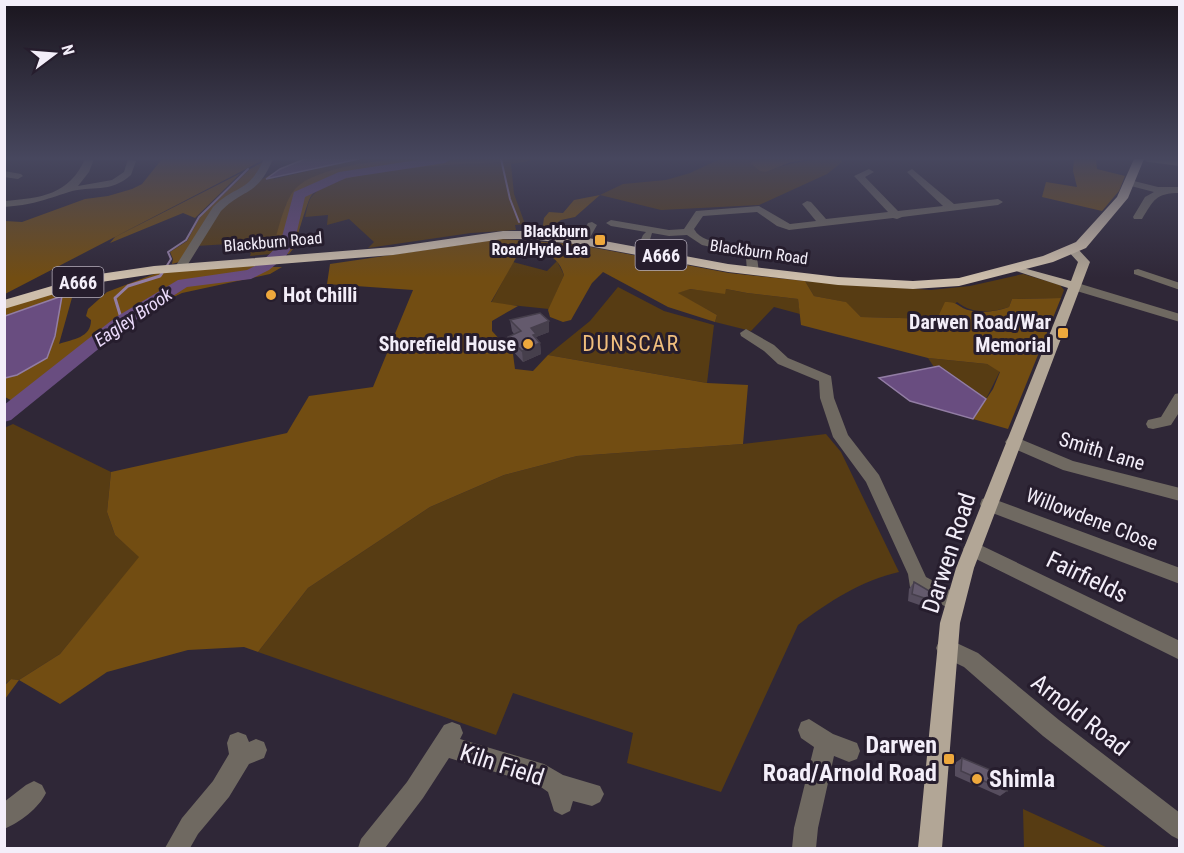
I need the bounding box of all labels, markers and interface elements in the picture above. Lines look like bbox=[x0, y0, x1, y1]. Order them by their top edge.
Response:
north arrow bbox=[24, 24, 84, 84]
text: N bbox=[57, 43, 78, 57]
place label: Blackburn Road/Hyde Lea bbox=[491, 222, 588, 259]
street label: Blackburn Road bbox=[223, 228, 323, 256]
marker: Blackburn Road/Hyde Lea bbox=[593, 233, 607, 247]
street label: Blackburn Road bbox=[709, 236, 809, 268]
road number: A666 bbox=[636, 240, 686, 270]
road number: A666 bbox=[52, 267, 104, 297]
water label: Eagley Brook bbox=[90, 283, 177, 351]
place label: Hot Chilli bbox=[283, 283, 357, 307]
marker: Hot Chilli bbox=[264, 288, 278, 302]
place label: Darwen Road/War Memorial bbox=[909, 310, 1051, 357]
marker: Darwen Road/War Memorial bbox=[1056, 326, 1070, 340]
district label: DUNSCAR bbox=[582, 331, 680, 356]
place label: Shorefield House bbox=[379, 332, 516, 356]
marker: Shorefield House bbox=[521, 337, 535, 351]
street label: Smith Lane bbox=[1056, 427, 1148, 475]
street label: Willowdene Close bbox=[1023, 483, 1161, 555]
street label: Darwen Road bbox=[916, 489, 982, 617]
street label: Fairfields bbox=[1042, 545, 1132, 609]
street label: Arnold Road bbox=[1026, 668, 1134, 762]
place label: Darwen Road/Arnold Road bbox=[763, 731, 937, 787]
street label: Kiln Field bbox=[456, 738, 548, 792]
marker: Darwen Road/Arnold Road bbox=[942, 752, 956, 766]
place label: Shimla bbox=[989, 765, 1055, 793]
marker: Shimla bbox=[970, 772, 984, 786]

